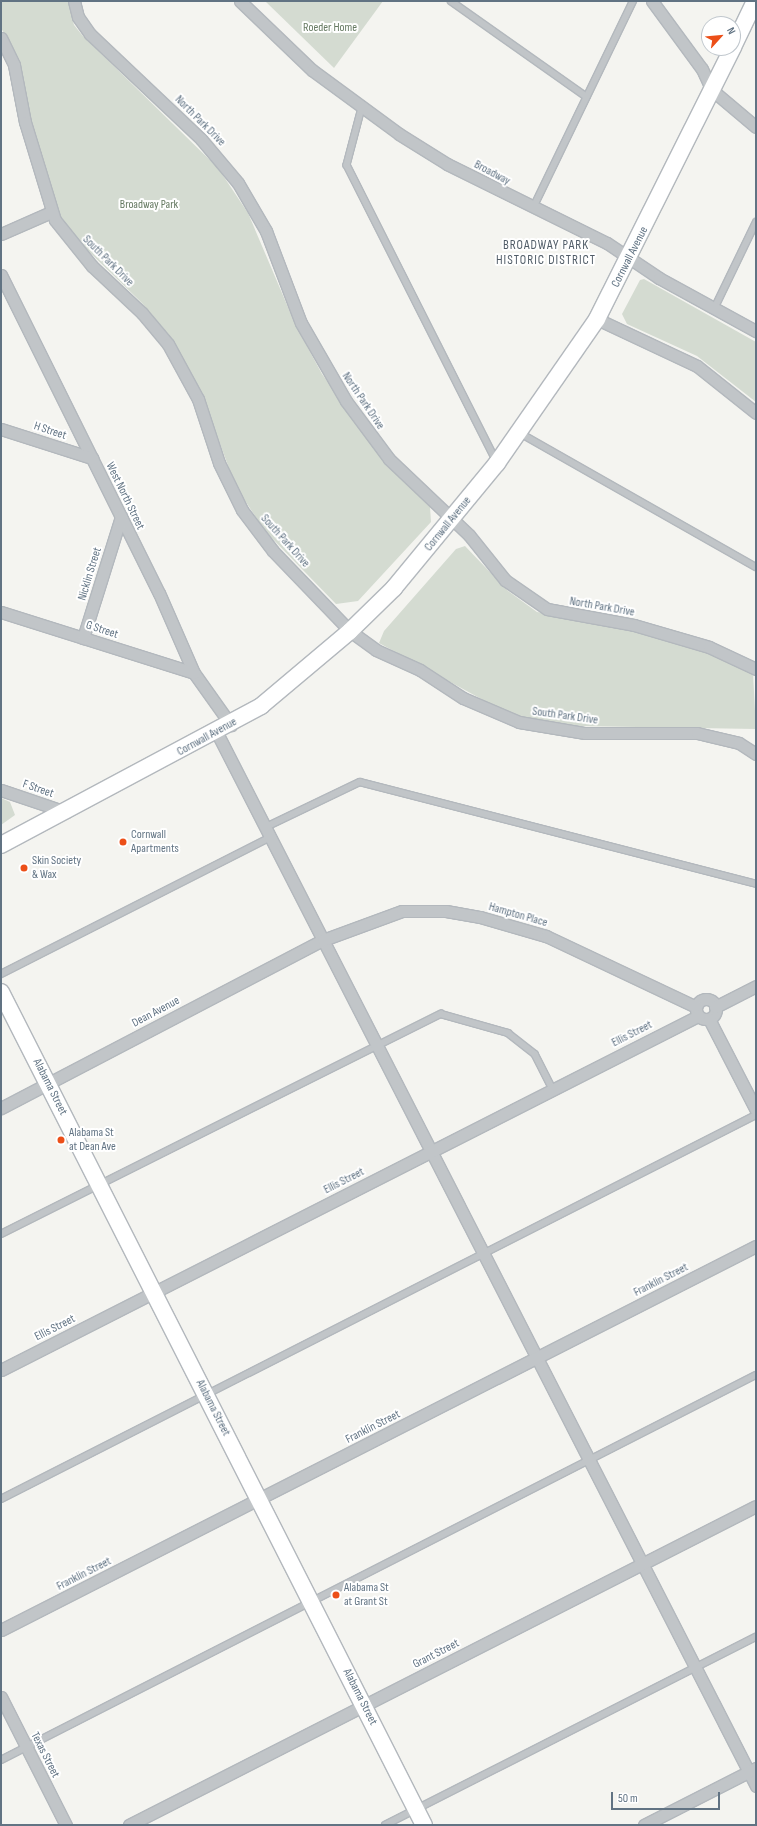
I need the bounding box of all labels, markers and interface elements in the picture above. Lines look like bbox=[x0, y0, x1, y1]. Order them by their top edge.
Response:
north arrow bbox=[701, 16, 741, 56]
park label: Roeder Home bbox=[303, 21, 357, 35]
text: N bbox=[724, 25, 738, 36]
street label: North Park Drive bbox=[172, 93, 228, 149]
street label: Broadway bbox=[471, 158, 513, 188]
park label: Broadway Park bbox=[120, 198, 178, 212]
street label: Cornwall Avenue bbox=[609, 224, 651, 290]
street label: South Park Drive bbox=[79, 232, 137, 290]
district label: BROADWAY PARK HISTORIC DISTRICT bbox=[496, 238, 596, 269]
street label: North Park Drive bbox=[339, 370, 387, 432]
street label: H Street bbox=[32, 419, 68, 443]
street label: West North Street bbox=[103, 460, 147, 532]
street label: Cornwall Avenue bbox=[422, 494, 474, 554]
street label: South Park Drive bbox=[257, 512, 313, 570]
street label: Nicklin Street bbox=[75, 546, 105, 602]
street label: North Park Drive bbox=[568, 594, 636, 620]
street label: G Street bbox=[84, 618, 120, 642]
street label: South Park Drive bbox=[531, 704, 599, 728]
street label: Cornwall Avenue bbox=[175, 715, 239, 759]
street label: F Street bbox=[21, 777, 55, 801]
place label: Cornwall Apartments bbox=[131, 828, 179, 856]
marker: Cornwall Apartments bbox=[118, 837, 128, 847]
place label: Skin Society & Wax bbox=[32, 854, 81, 882]
marker: Skin Society & Wax bbox=[19, 863, 29, 873]
street label: Hampton Place bbox=[487, 900, 549, 930]
street label: Dean Avenue bbox=[130, 993, 182, 1031]
street label: Ellis Street bbox=[609, 1018, 655, 1050]
street label: Alabama Street bbox=[30, 1056, 70, 1118]
place label: Alabama St at Dean Ave bbox=[69, 1126, 116, 1154]
marker: Alabama St at Dean Ave bbox=[56, 1135, 66, 1145]
street label: Ellis Street bbox=[321, 1165, 367, 1197]
street label: Franklin Street bbox=[631, 1260, 691, 1300]
street label: Ellis Street bbox=[32, 1312, 78, 1344]
street label: Alabama Street bbox=[193, 1377, 233, 1439]
street label: Franklin Street bbox=[343, 1407, 403, 1447]
street label: Franklin Street bbox=[54, 1554, 114, 1594]
place label: Alabama St at Grant St bbox=[344, 1581, 389, 1609]
marker: Alabama St at Grant St bbox=[331, 1590, 341, 1600]
street label: Grant Street bbox=[410, 1636, 462, 1672]
street label: Alabama Street bbox=[340, 1666, 380, 1728]
street label: Texas Street bbox=[27, 1730, 63, 1780]
scale bar bbox=[613, 1784, 722, 1810]
text: 50 m bbox=[618, 1791, 638, 1806]

